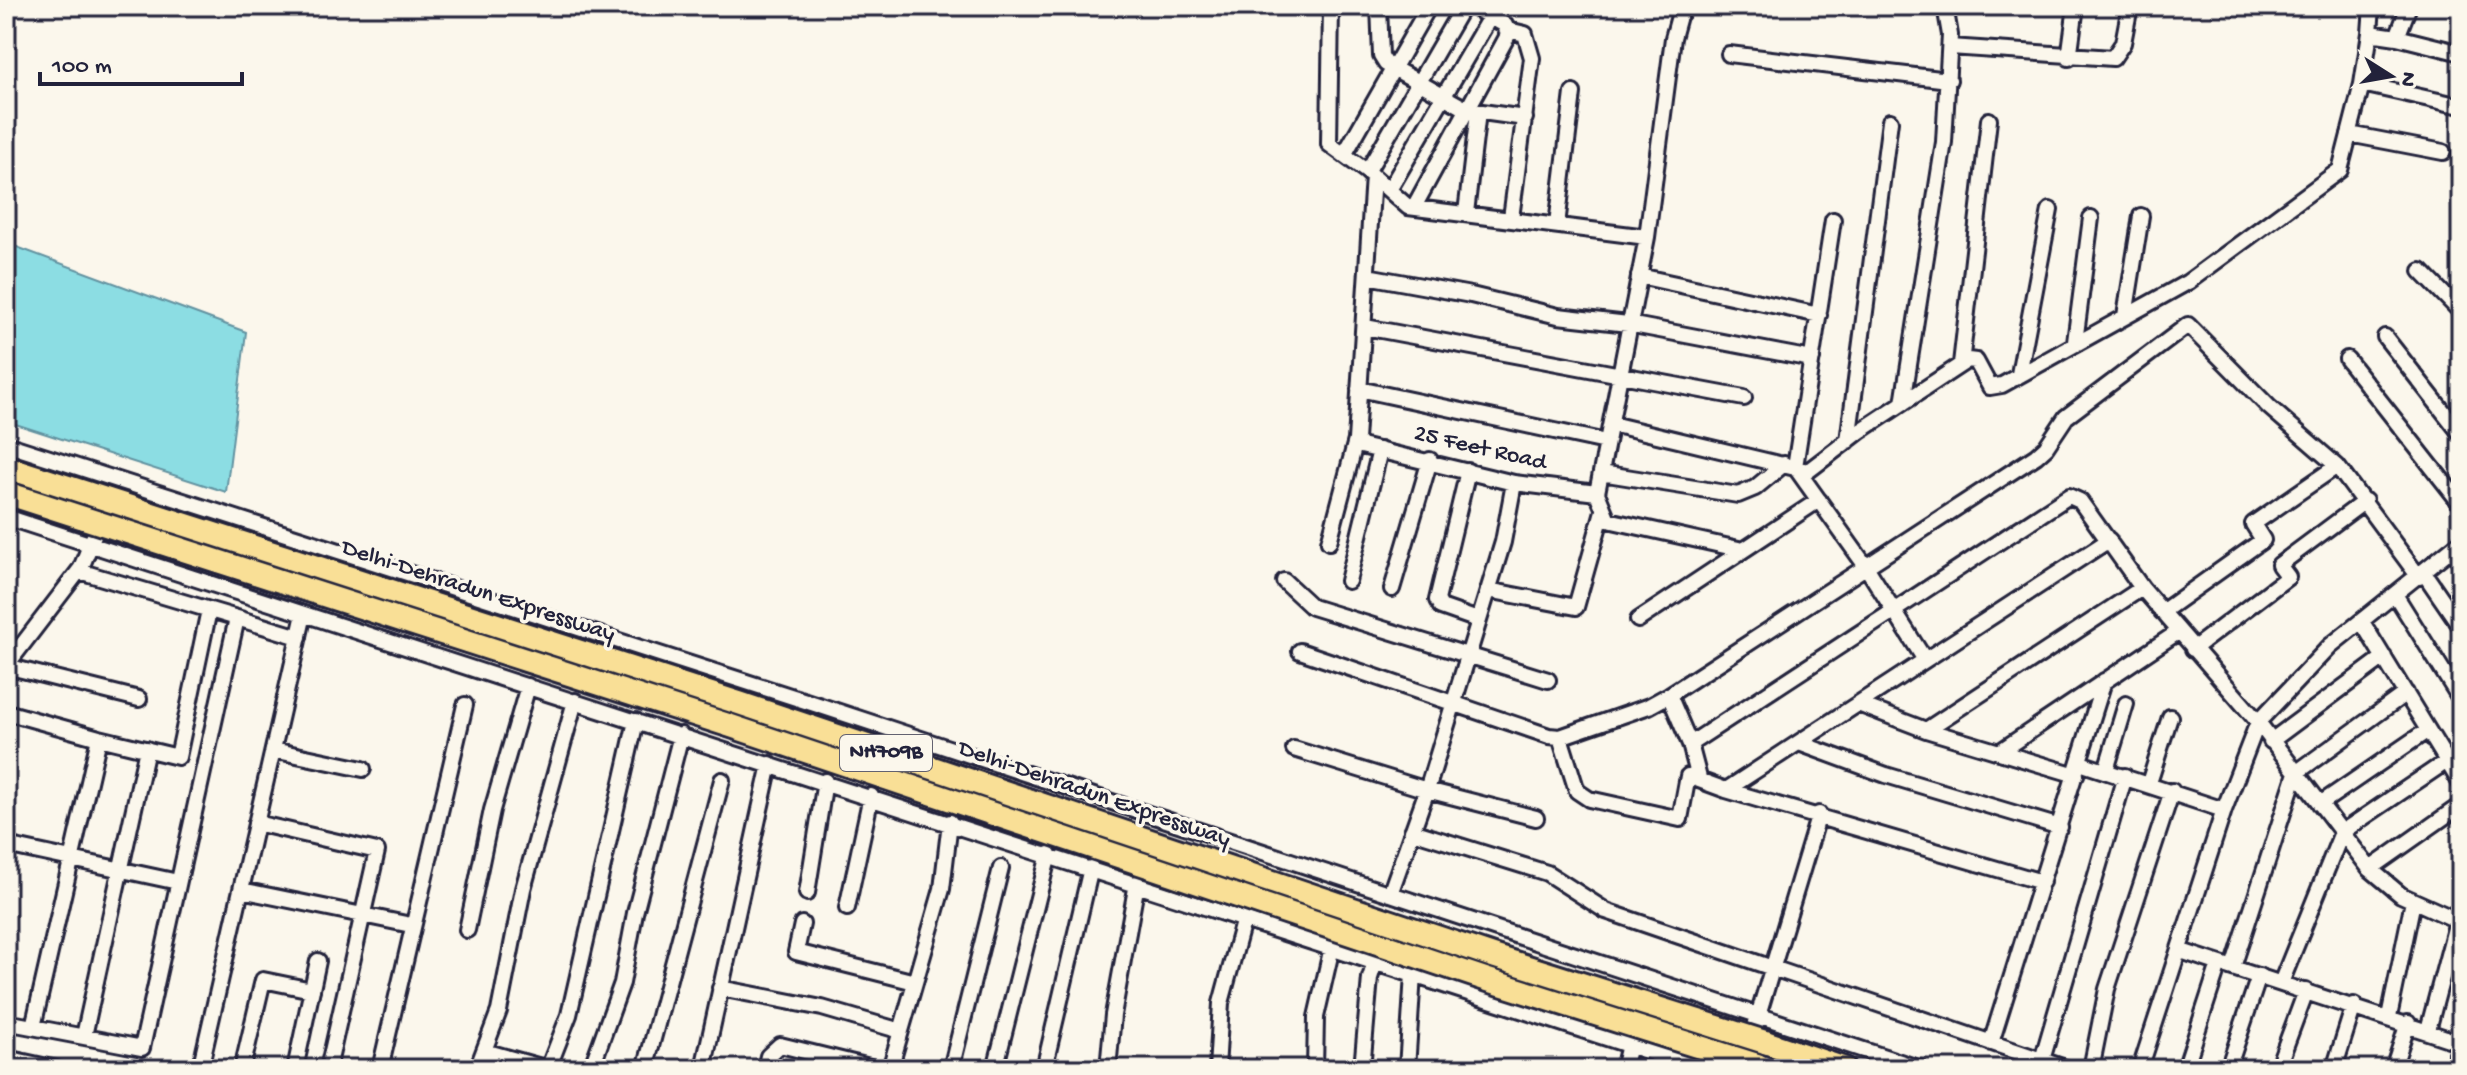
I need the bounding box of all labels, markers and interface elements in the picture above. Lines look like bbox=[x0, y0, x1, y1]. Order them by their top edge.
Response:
scale bar bbox=[40, 36, 242, 86]
north arrow bbox=[2351, 36, 2431, 116]
text: 100 m bbox=[51, 53, 112, 82]
text: N bbox=[2393, 70, 2421, 89]
street label: 25 Feet Road bbox=[1411, 420, 1551, 479]
street label: Delhi-Dehradun Expressway bbox=[336, 533, 619, 650]
street label: Delhi-Dehradun Expressway bbox=[952, 734, 1234, 855]
road number: NH709B bbox=[840, 735, 932, 771]

